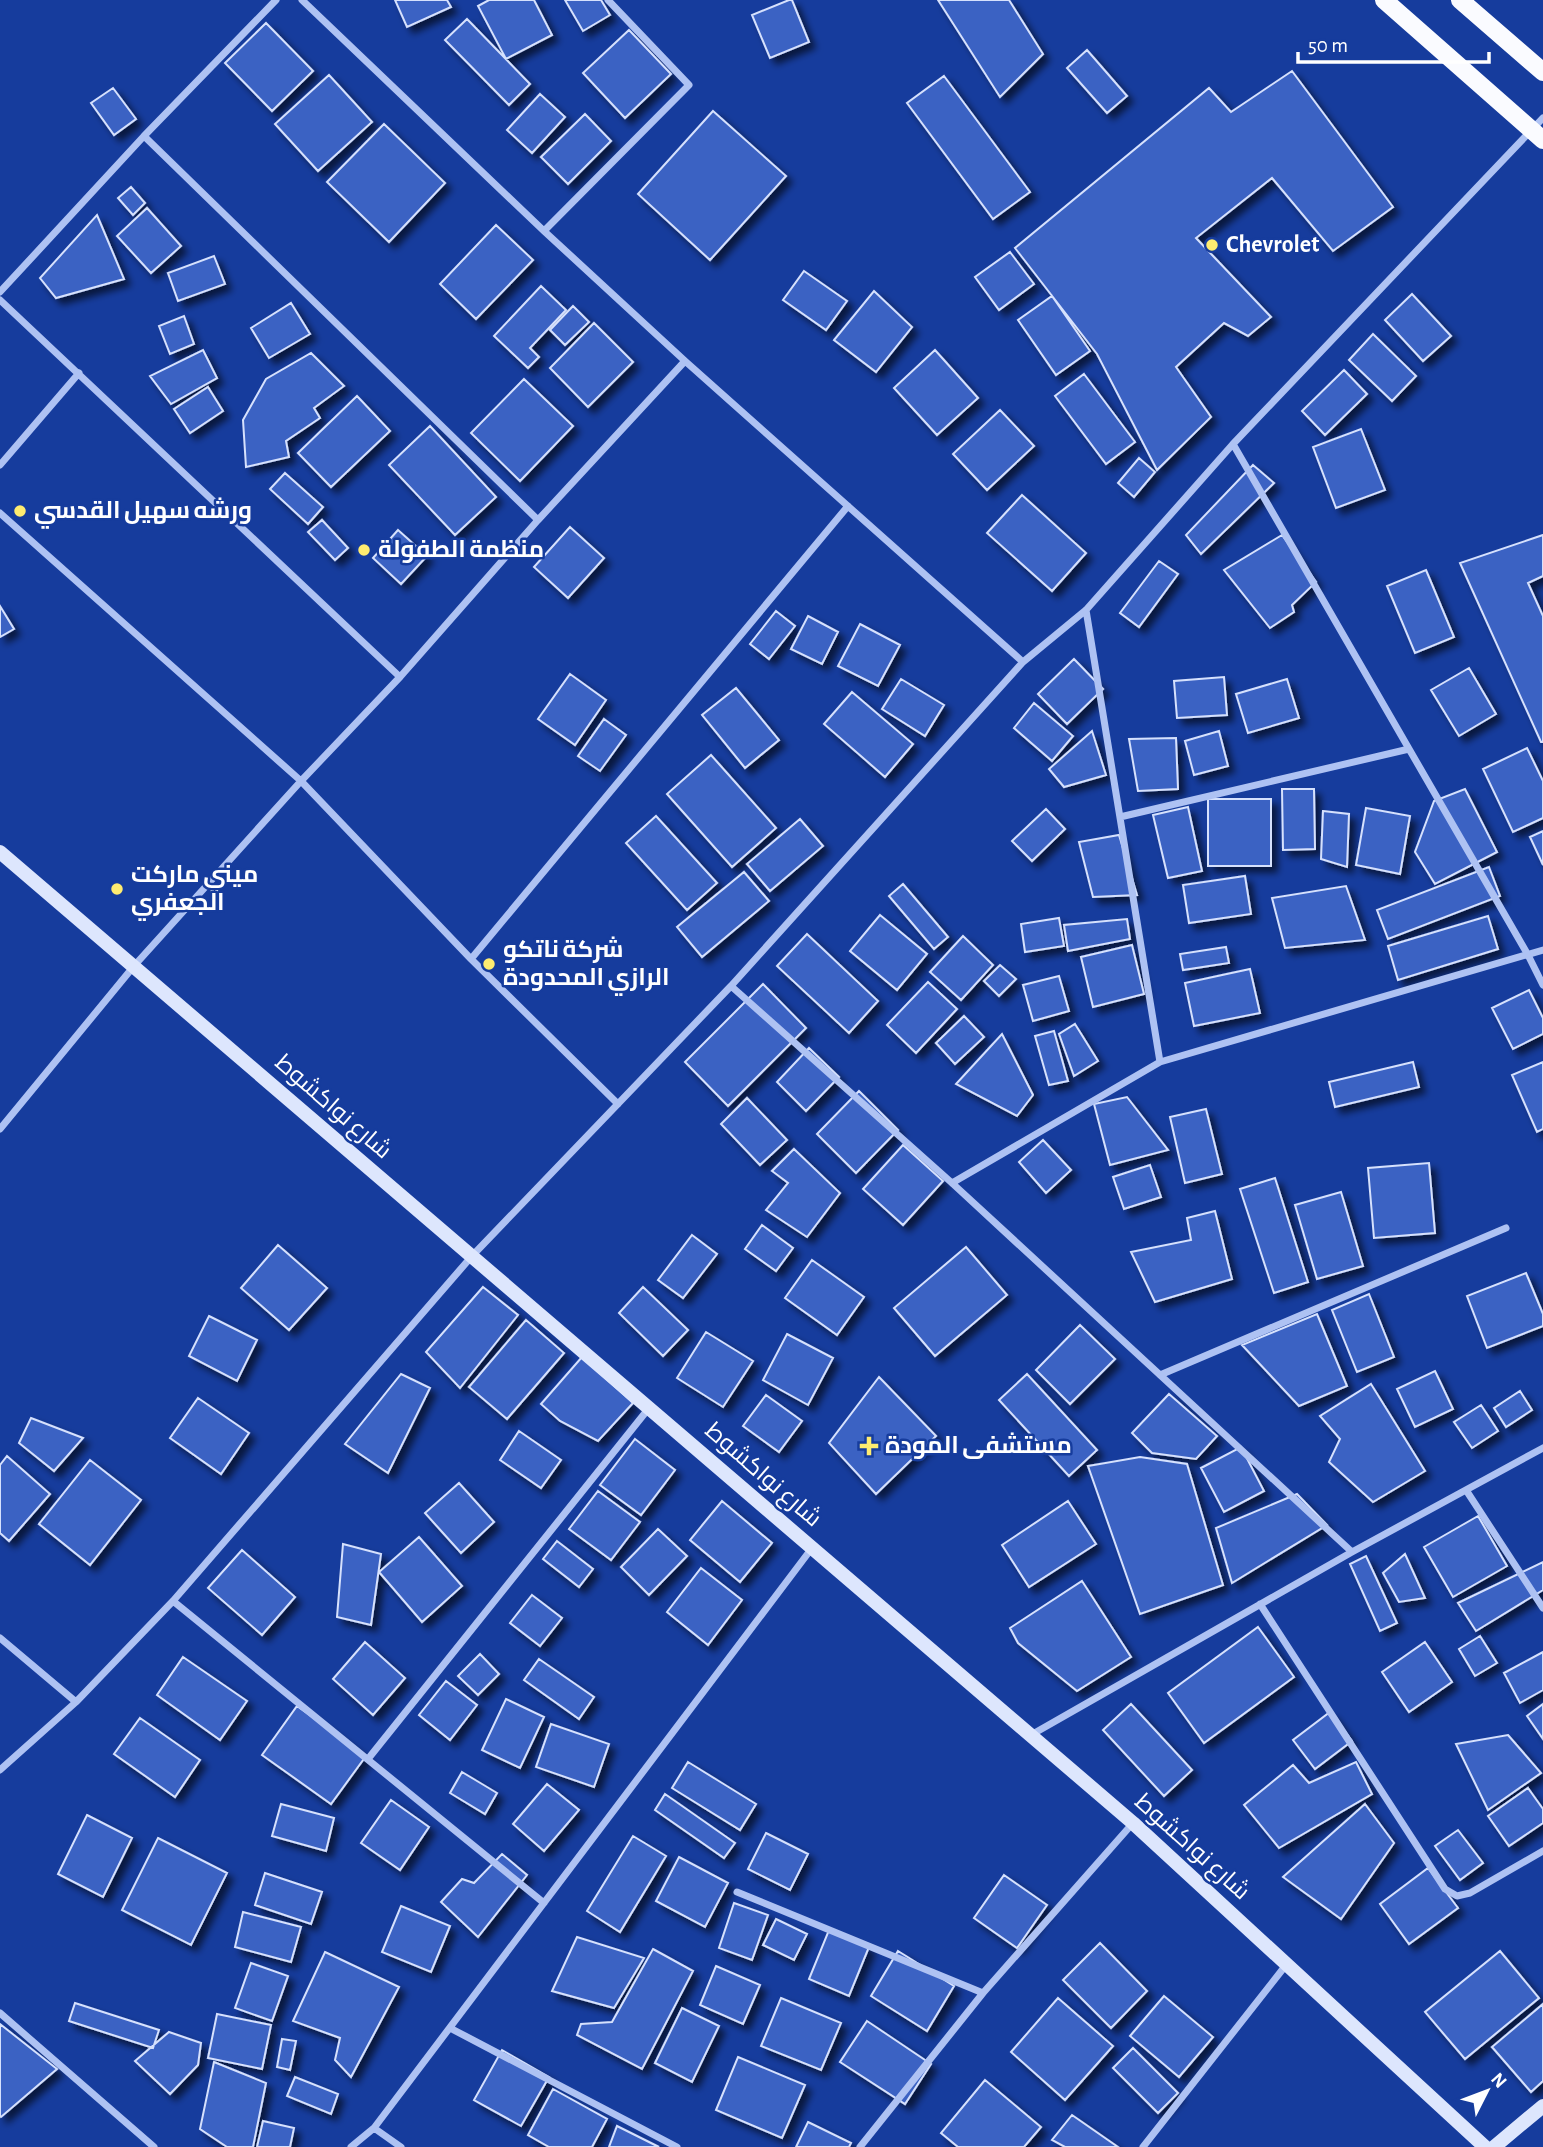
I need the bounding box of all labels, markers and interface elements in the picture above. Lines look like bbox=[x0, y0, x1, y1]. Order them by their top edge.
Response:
scale bar bbox=[1298, 21, 1489, 65]
text: 50 m bbox=[1308, 35, 1348, 56]
place label: Chevrolet bbox=[1226, 233, 1319, 257]
marker: Chevrolet bbox=[1204, 237, 1220, 253]
place label: ورشه سهيل القدسي bbox=[34, 497, 252, 529]
marker: ورشه سهيل القدسي bbox=[12, 503, 28, 519]
place label: منظمة الطفولة bbox=[378, 538, 544, 563]
marker: منظمة الطفولة bbox=[356, 542, 372, 558]
place label: ميني ماركت الجعفري bbox=[131, 863, 258, 921]
marker: ميني ماركت الجعفري bbox=[109, 881, 125, 897]
place label: شركة ناتكو الرازي المحدودة bbox=[503, 936, 669, 996]
marker: شركة ناتكو الرازي المحدودة bbox=[481, 956, 497, 972]
street label: شارع نواكشوط bbox=[268, 1050, 396, 1166]
street label: شارع نواكشوط bbox=[698, 1418, 826, 1534]
place label: مستشفى المودة bbox=[885, 1432, 1072, 1459]
marker: مستشفى المودة bbox=[859, 1436, 879, 1456]
street label: شارع نواكشوط bbox=[1128, 1789, 1255, 1907]
north arrow bbox=[1452, 2056, 1522, 2126]
text: N bbox=[1487, 2069, 1510, 2092]

